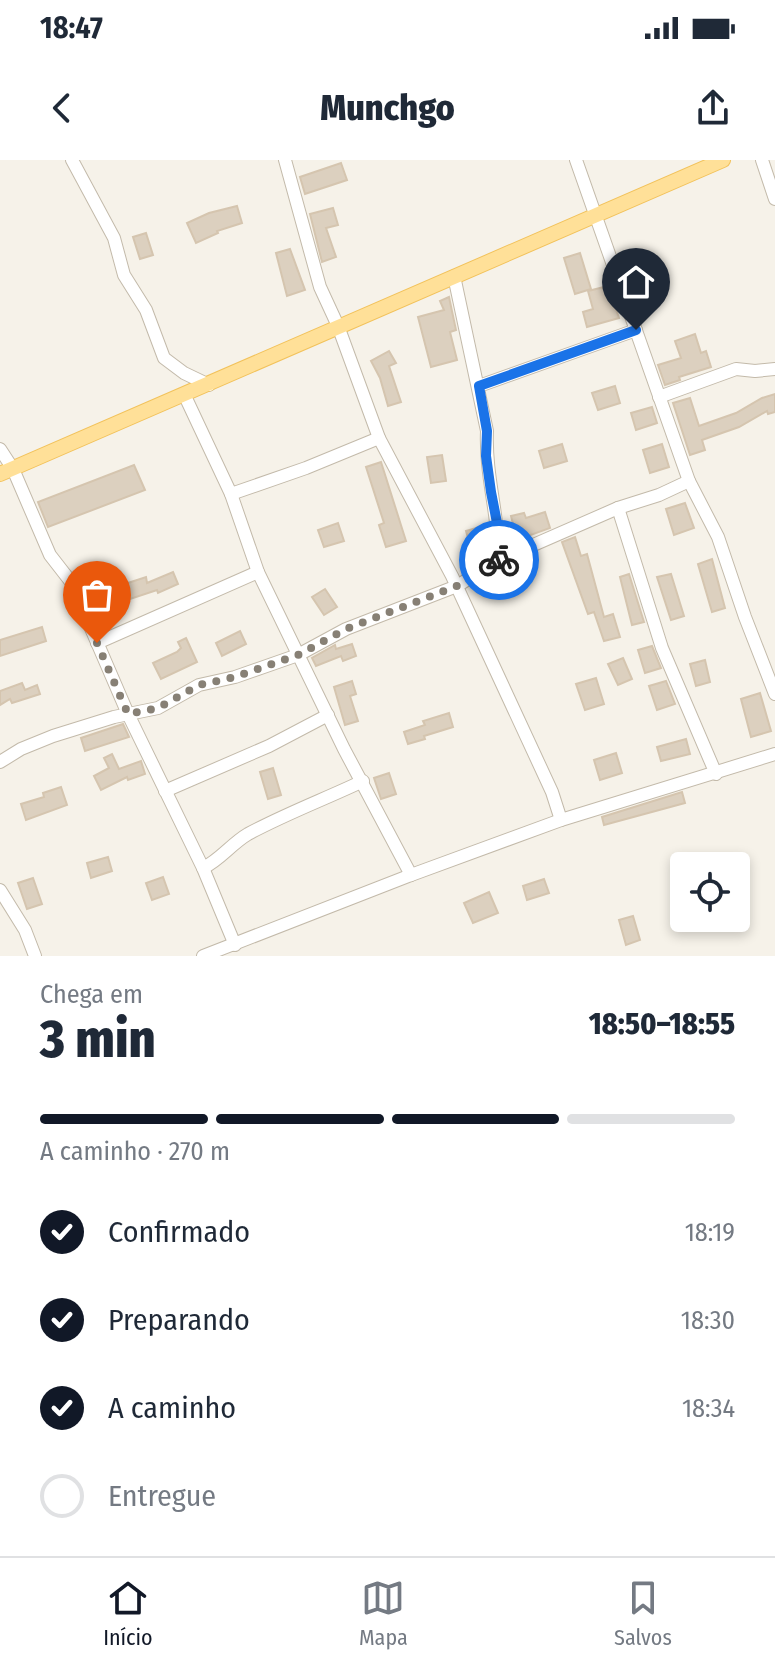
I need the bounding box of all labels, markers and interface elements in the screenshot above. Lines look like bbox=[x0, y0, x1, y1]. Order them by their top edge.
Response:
text: 18:47 bbox=[40, 10, 103, 46]
icon: back bbox=[40, 86, 84, 130]
text: Munchgo bbox=[320, 86, 455, 130]
icon: share bbox=[691, 86, 735, 130]
pin bbox=[602, 248, 670, 330]
icon: home bbox=[614, 260, 658, 304]
courier bbox=[459, 520, 539, 600]
icon: bike bbox=[477, 538, 521, 582]
pin bbox=[63, 561, 131, 643]
icon: bag bbox=[75, 573, 119, 617]
map controls bbox=[670, 852, 750, 932]
button: locate bbox=[670, 852, 750, 932]
text: Chega em bbox=[40, 979, 143, 1010]
text: 18:50–18:55 bbox=[589, 1006, 735, 1042]
text: 3 min bbox=[40, 1008, 156, 1071]
text: A caminho · 270 m bbox=[40, 1136, 230, 1167]
icon: check bbox=[40, 1210, 84, 1254]
text: Confirmado bbox=[108, 1214, 250, 1250]
text: 18:19 bbox=[685, 1217, 735, 1248]
icon: check bbox=[40, 1298, 84, 1342]
text: Preparando bbox=[108, 1302, 250, 1338]
text: 18:30 bbox=[681, 1305, 735, 1336]
icon: check bbox=[40, 1386, 84, 1430]
text: A caminho bbox=[108, 1390, 236, 1426]
text: 18:34 bbox=[682, 1393, 735, 1424]
text: Entregue bbox=[108, 1478, 216, 1514]
tab: Início bbox=[103, 1576, 153, 1651]
tab: Mapa bbox=[359, 1576, 408, 1651]
tab: Salvos bbox=[614, 1576, 672, 1651]

